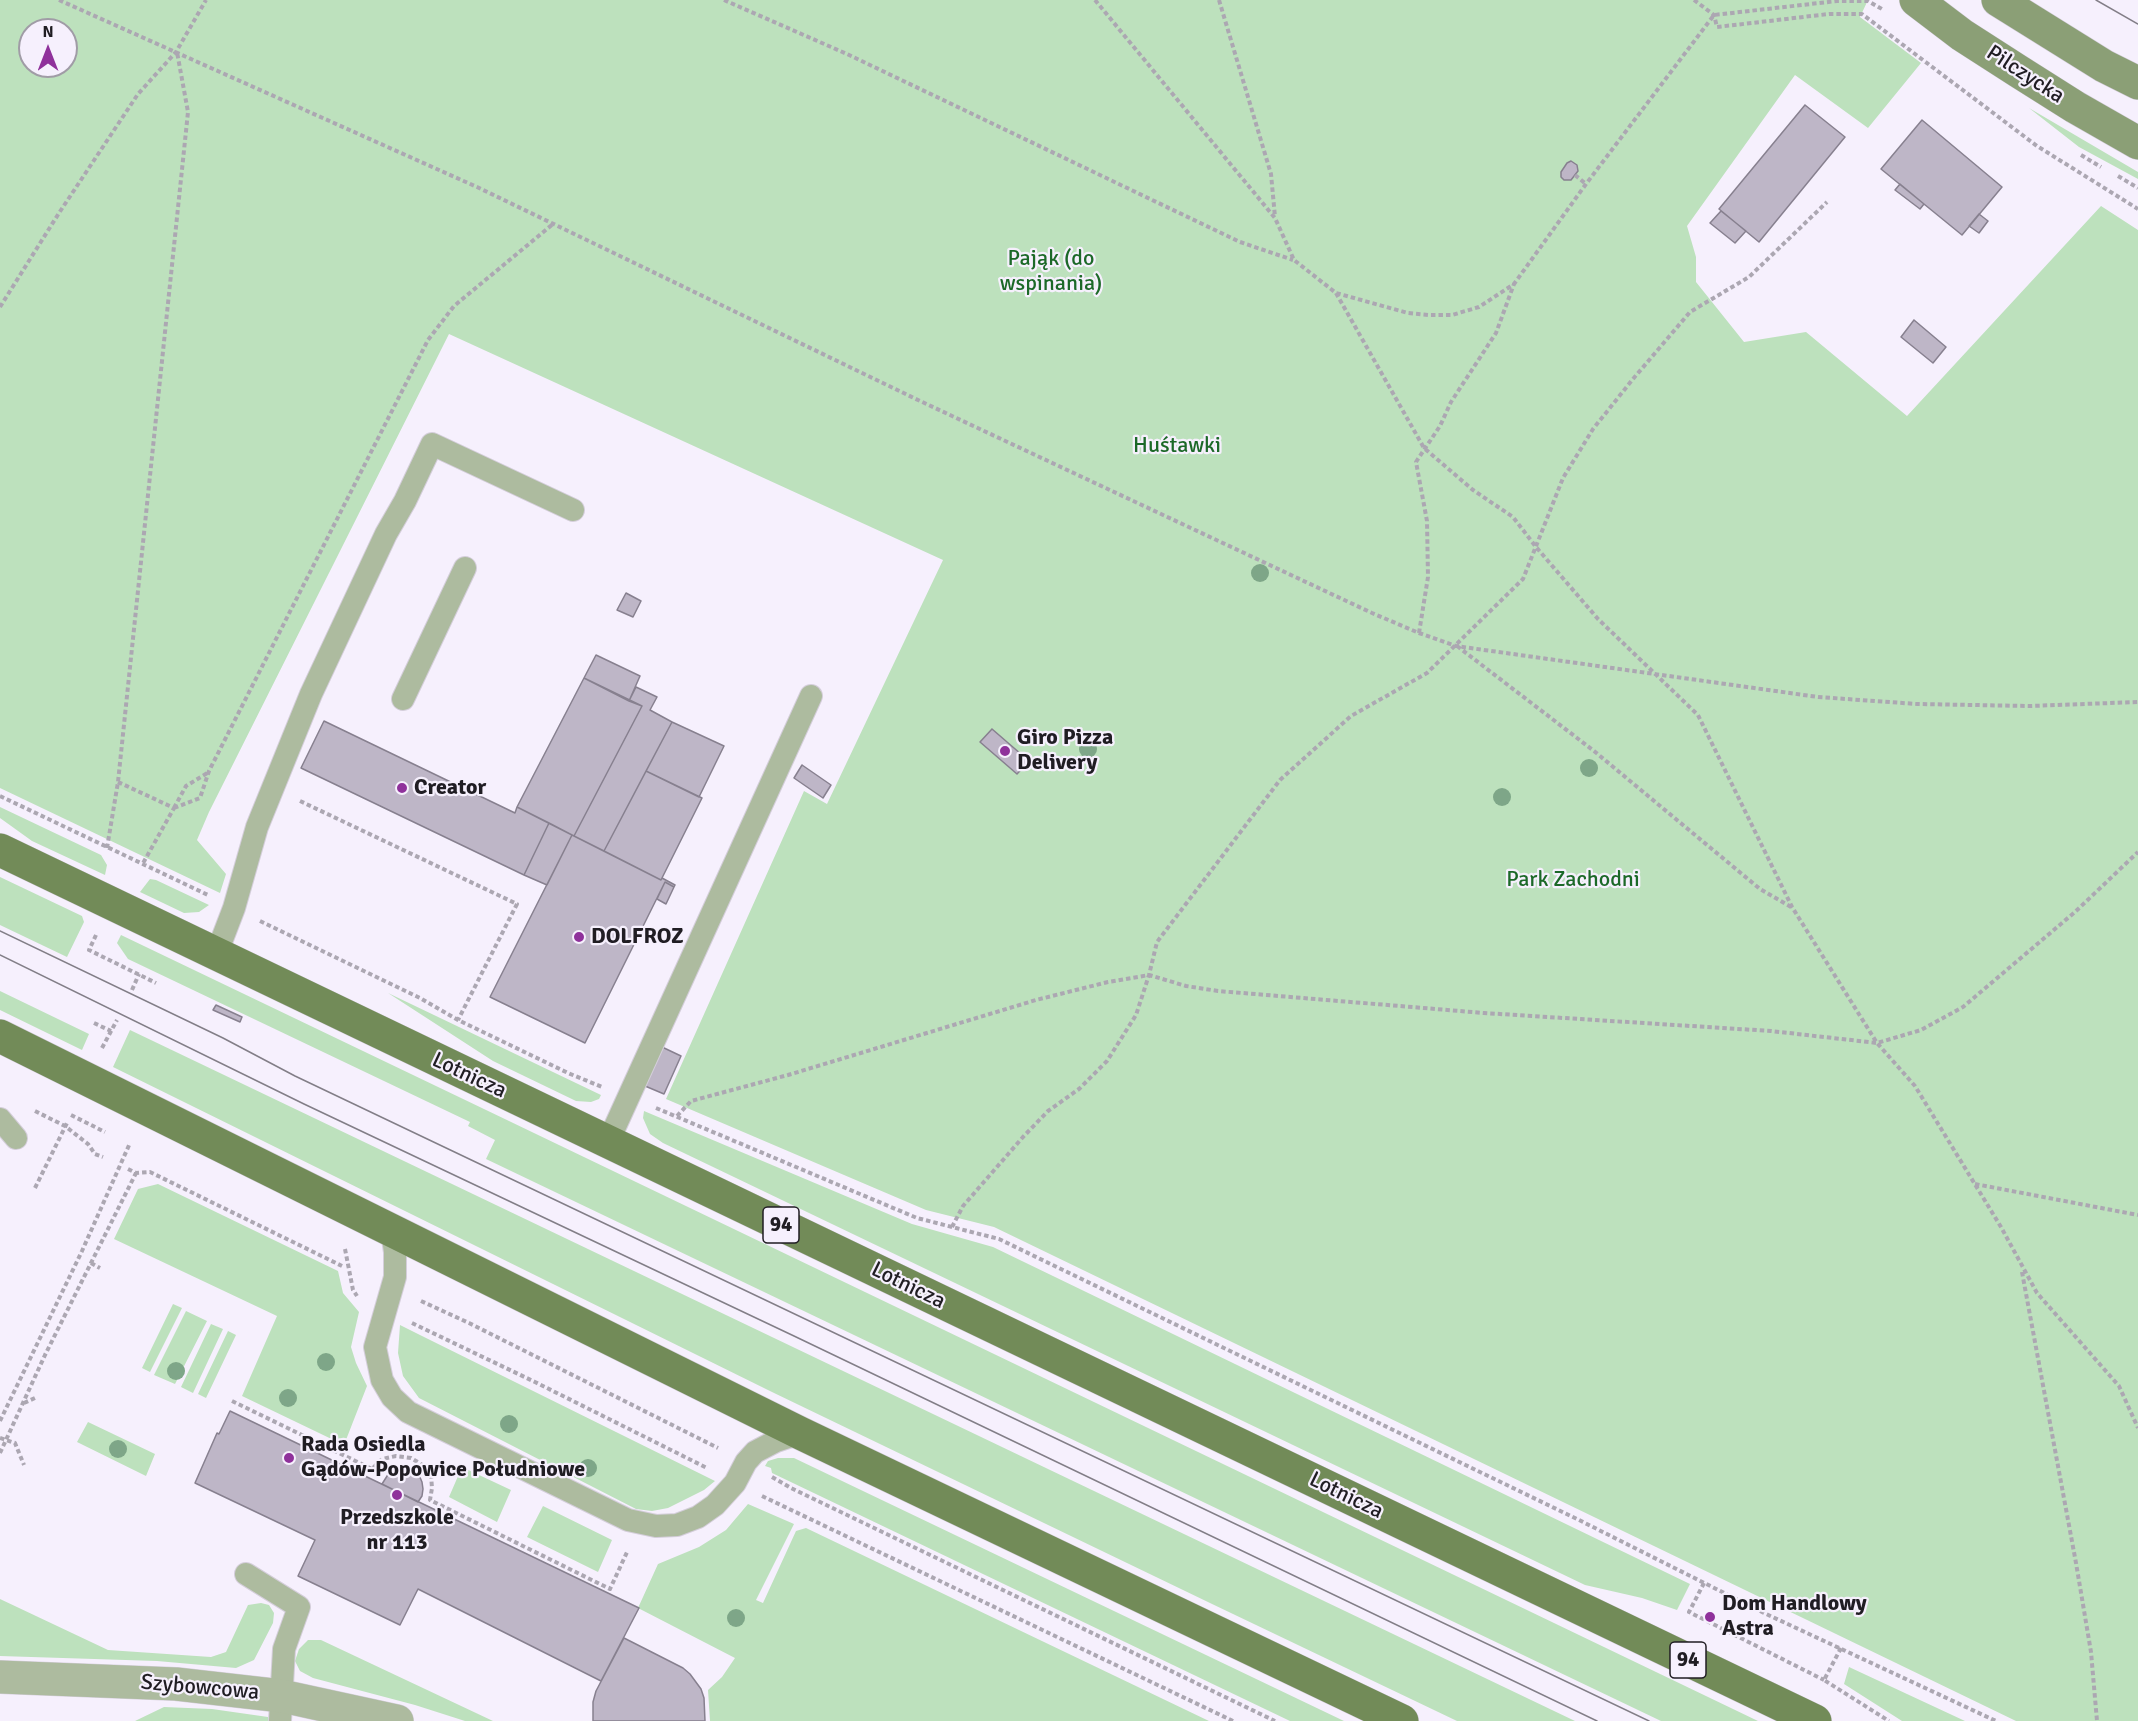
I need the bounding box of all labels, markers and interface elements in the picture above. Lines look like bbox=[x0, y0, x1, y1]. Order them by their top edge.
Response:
north arrow bbox=[18, 18, 78, 78]
text: N bbox=[42, 22, 54, 42]
street label: Pilczycka bbox=[1981, 40, 2069, 110]
park label: Pająk (do wspinania) bbox=[1000, 246, 1102, 298]
park label: Huśtawki bbox=[1133, 433, 1221, 459]
place label: Giro Pizza Delivery bbox=[1017, 725, 1113, 776]
marker: Giro Pizza Delivery bbox=[998, 744, 1012, 758]
place label: Creator bbox=[414, 775, 486, 801]
marker: Creator bbox=[395, 781, 409, 795]
park label: Park Zachodni bbox=[1506, 867, 1640, 893]
place label: DOLFROZ bbox=[591, 924, 684, 950]
marker: DOLFROZ bbox=[572, 930, 586, 944]
street label: Lotnicza bbox=[428, 1047, 510, 1105]
road number: 94 bbox=[763, 1207, 799, 1243]
street label: Lotnicza bbox=[867, 1257, 949, 1315]
place label: Rada Osiedla Gądów-Popowice Południowe bbox=[301, 1432, 585, 1484]
marker: Rada Osiedla Gądów-Popowice Południowe bbox=[282, 1451, 296, 1465]
street label: Lotnicza bbox=[1305, 1467, 1387, 1525]
marker: Przedszkole nr 113 bbox=[390, 1488, 404, 1502]
place label: Przedszkole nr 113 bbox=[340, 1505, 454, 1556]
place label: Dom Handlowy Astra bbox=[1722, 1591, 1867, 1642]
marker: Dom Handlowy Astra bbox=[1703, 1610, 1717, 1624]
road number: 94 bbox=[1670, 1642, 1706, 1678]
street label: Szybowcowa bbox=[140, 1670, 260, 1706]

